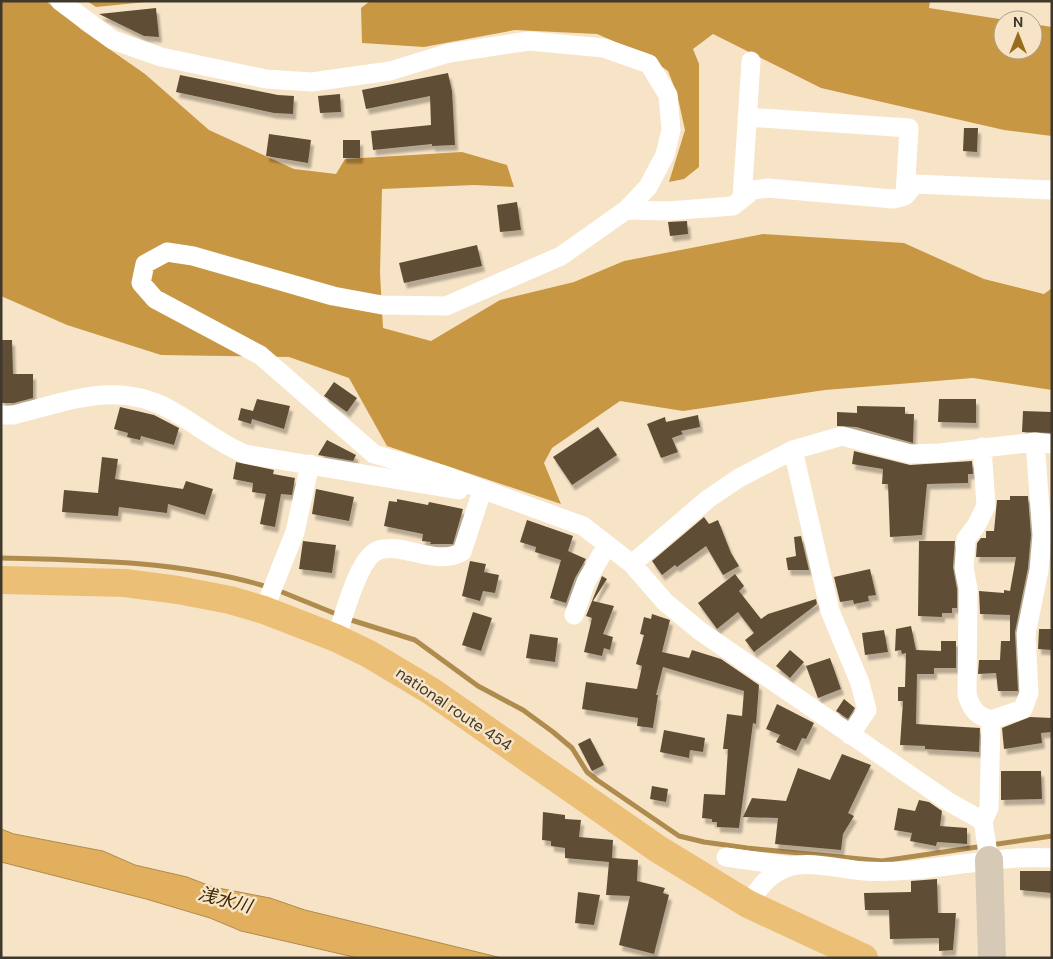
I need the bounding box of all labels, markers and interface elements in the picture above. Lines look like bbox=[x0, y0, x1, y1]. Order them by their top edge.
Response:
north arrow bbox=[993, 10, 1043, 60]
text: N bbox=[1013, 13, 1023, 31]
street label: national route 454 bbox=[392, 662, 516, 756]
water label: 浅水川 bbox=[196, 881, 256, 919]

